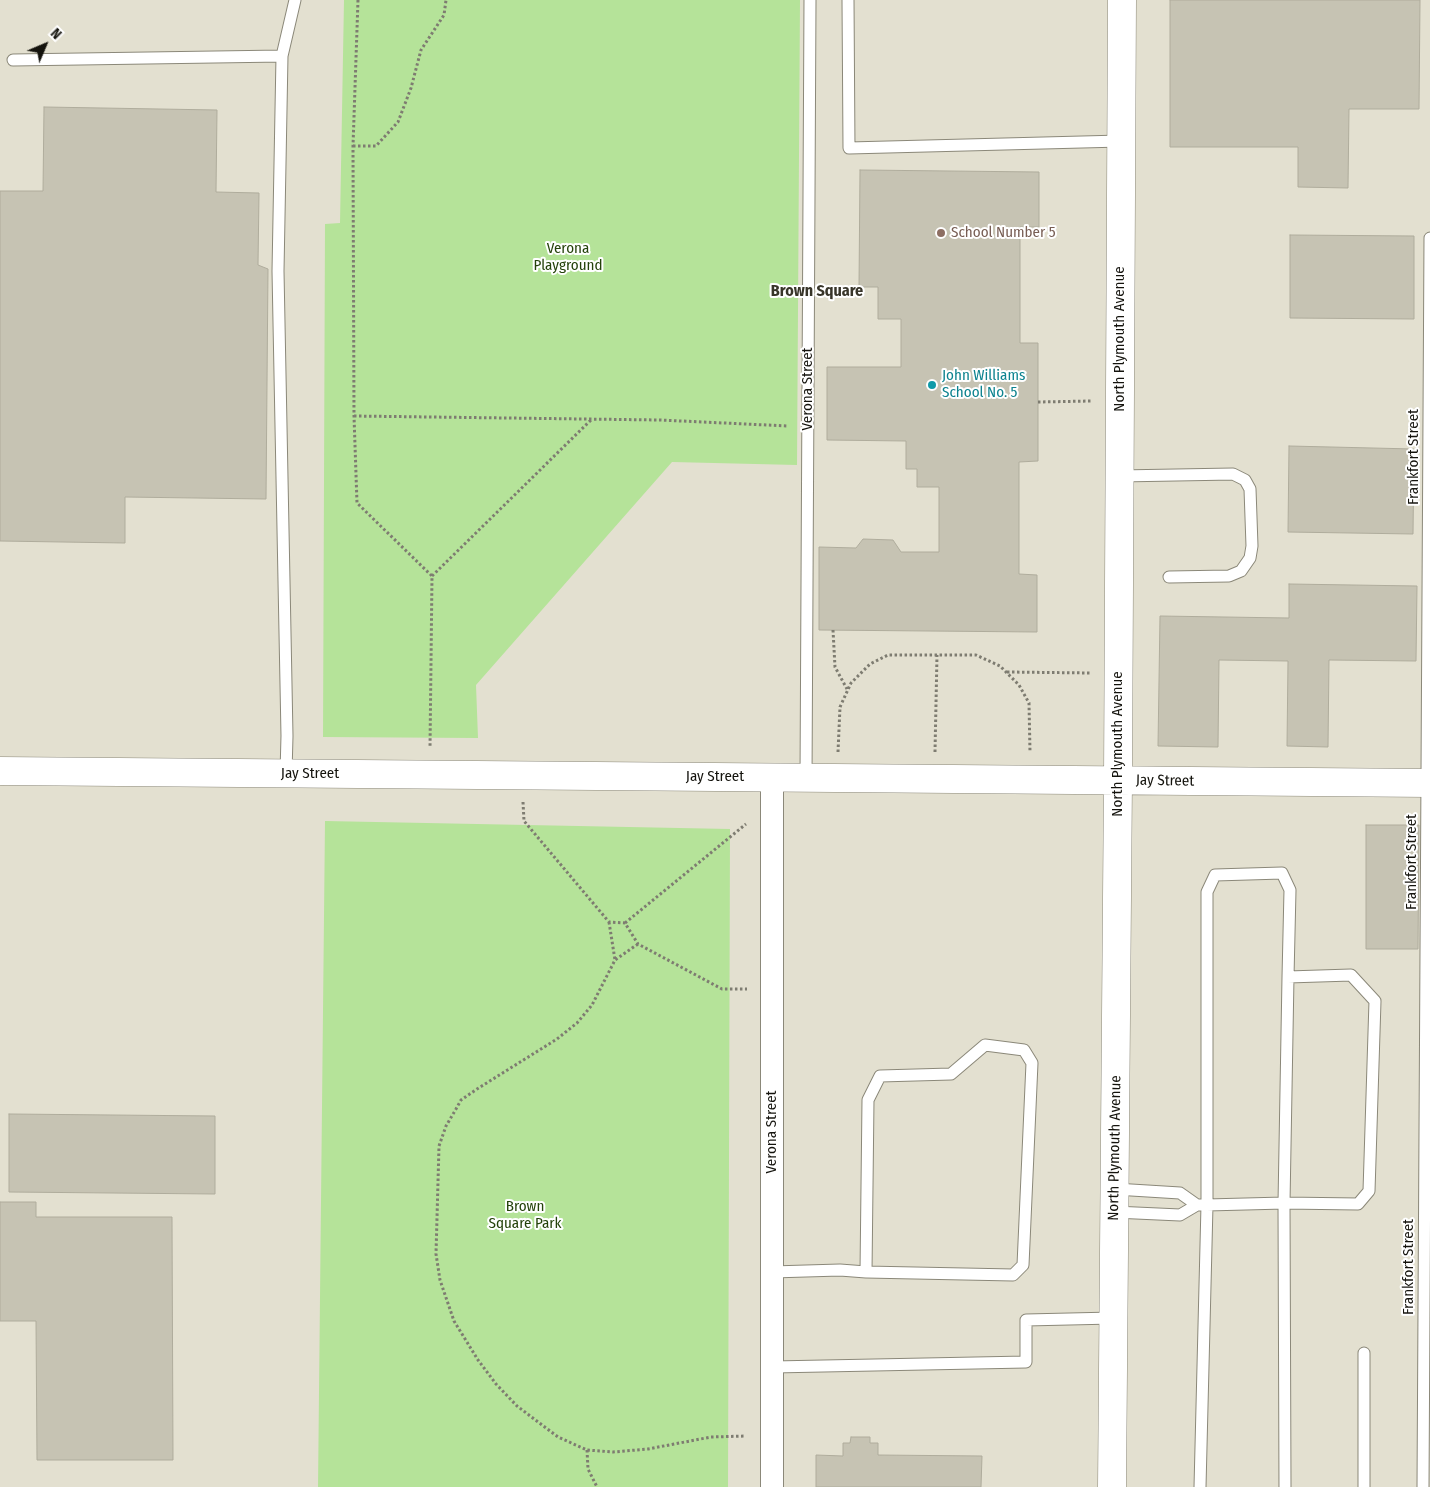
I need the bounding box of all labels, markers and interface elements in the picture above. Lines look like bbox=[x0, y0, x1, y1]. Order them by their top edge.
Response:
north arrow bbox=[20, 20, 70, 70]
text: N bbox=[47, 25, 65, 43]
place label: School Number 5 bbox=[951, 224, 1056, 242]
marker: School Number 5 bbox=[935, 227, 947, 239]
park label: Verona Playground bbox=[534, 240, 602, 275]
street label: North Plymouth Avenue bbox=[1111, 266, 1129, 412]
district label: Brown Square bbox=[771, 282, 863, 302]
street label: Verona Street bbox=[799, 347, 817, 431]
place label: John Williams School No. 5 bbox=[942, 367, 1025, 402]
marker: John Williams School No. 5 bbox=[926, 379, 938, 391]
street label: Frankfort Street bbox=[1405, 409, 1423, 505]
street label: North Plymouth Avenue bbox=[1109, 671, 1127, 817]
street label: Jay Street bbox=[281, 765, 339, 783]
street label: Jay Street bbox=[686, 768, 744, 786]
street label: Jay Street bbox=[1136, 771, 1194, 791]
street label: Frankfort Street bbox=[1403, 814, 1421, 910]
street label: North Plymouth Avenue bbox=[1105, 1075, 1125, 1221]
street label: Verona Street bbox=[763, 1090, 781, 1174]
park label: Brown Square Park bbox=[488, 1198, 562, 1233]
street label: Frankfort Street bbox=[1400, 1219, 1418, 1315]

